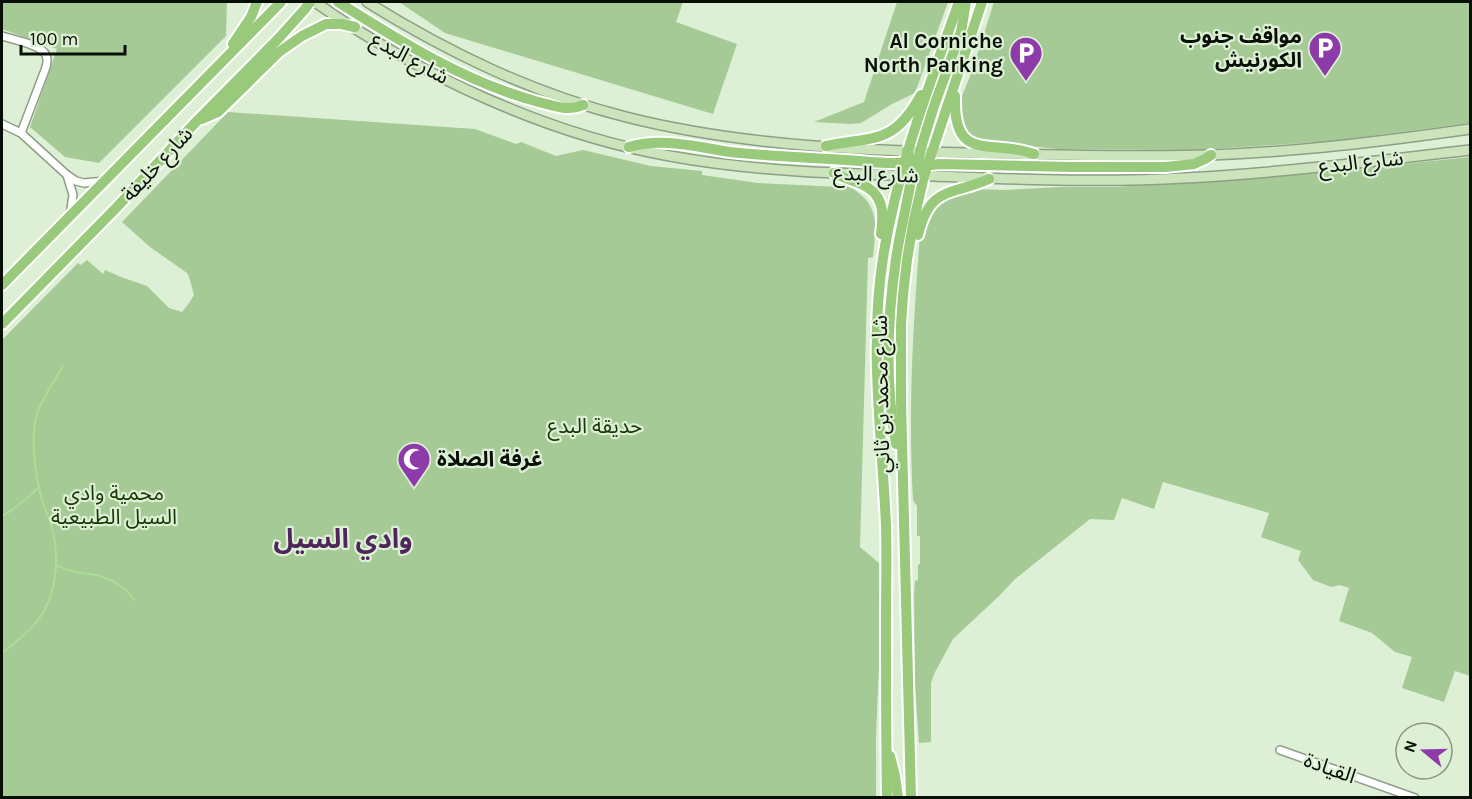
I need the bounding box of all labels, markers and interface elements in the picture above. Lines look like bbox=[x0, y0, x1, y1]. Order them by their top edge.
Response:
scale bar bbox=[21, 18, 124, 56]
place label: مواقف جنوب الكورنيش bbox=[1180, 24, 1302, 72]
street label: شارع البدع bbox=[365, 27, 453, 92]
text: 100 m bbox=[30, 28, 78, 50]
place label: Al Corniche North Parking bbox=[864, 29, 1003, 77]
parking icon: مواقف جنوب الكورنيش bbox=[1307, 30, 1343, 77]
parking icon: Al Corniche North Parking bbox=[1008, 35, 1044, 82]
street label: شارع خليفة bbox=[117, 122, 200, 208]
street label: شارع البدع bbox=[1317, 146, 1405, 181]
street label: شارع البدع bbox=[833, 161, 919, 190]
street label: شارع محمد بن ثاني bbox=[868, 315, 898, 473]
park label: حديقة البدع bbox=[548, 414, 642, 441]
mosque icon: غرفة الصلاة bbox=[396, 441, 432, 488]
place label: غرفة الصلاة bbox=[437, 447, 542, 471]
park label: محمية وادي السيل الطبيعية bbox=[51, 481, 177, 529]
district label: وادي السيل bbox=[273, 523, 413, 560]
north arrow bbox=[1394, 721, 1454, 781]
text: N bbox=[1399, 738, 1421, 755]
street label: القيادة bbox=[1301, 748, 1359, 788]

